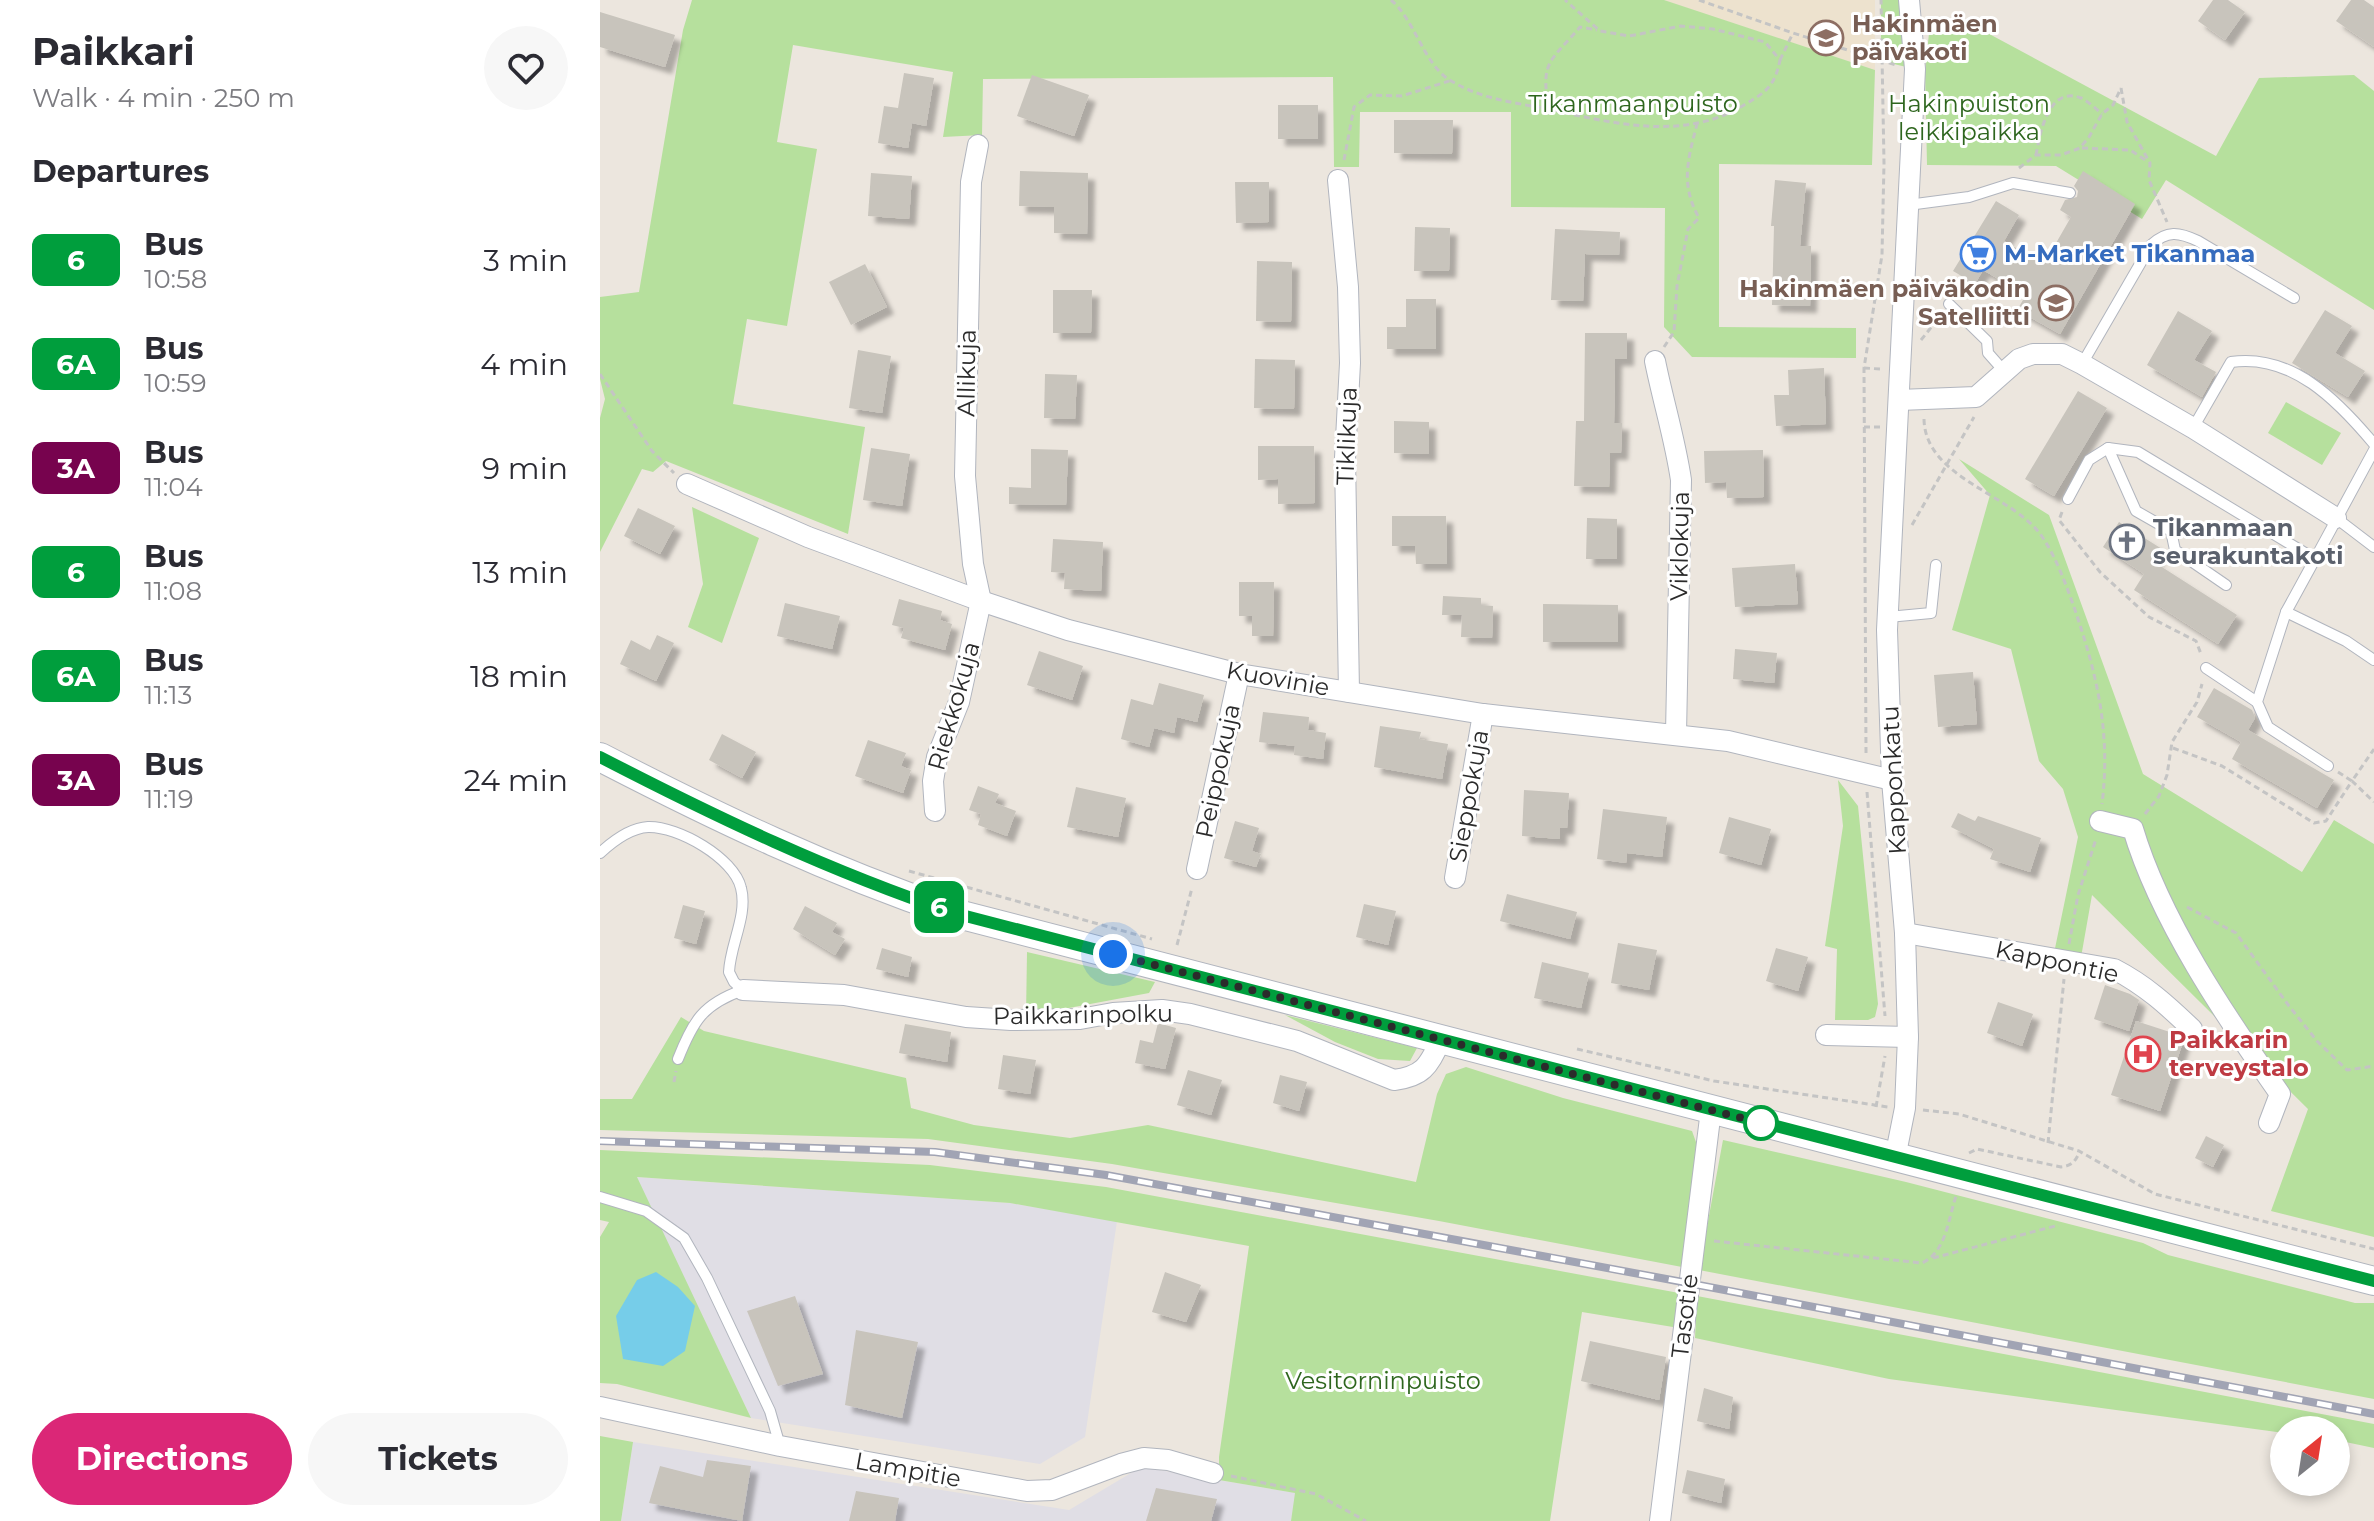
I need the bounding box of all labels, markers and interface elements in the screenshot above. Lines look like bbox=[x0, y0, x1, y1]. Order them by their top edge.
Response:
place label: Hakinmäen päiväkoti bbox=[1852, 9, 1998, 66]
school or university icon: Hakinmäen päiväkoti bbox=[1807, 19, 1845, 57]
button: heart bbox=[484, 26, 568, 110]
text: Paikkari bbox=[32, 28, 195, 75]
text: Walk · 4 min · 250 m bbox=[32, 82, 295, 114]
park label: Tikanmaanpuisto bbox=[1528, 89, 1738, 118]
park label: Hakinpuiston leikkipaikka bbox=[1888, 89, 2050, 146]
text: Departures bbox=[32, 153, 209, 190]
text: Bus bbox=[144, 226, 204, 263]
supermarket icon: M-Market Tikanmaa bbox=[1959, 235, 1997, 273]
place label: M-Market Tikanmaa bbox=[2004, 239, 2255, 268]
text: 3 min bbox=[483, 242, 568, 279]
text: 6 bbox=[67, 243, 85, 277]
text: 10:58 bbox=[144, 263, 207, 295]
place label: Hakinmäen päiväkodin Satelliitti bbox=[1739, 274, 2030, 331]
school or university icon: Hakinmäen päiväkodin Satelliitti bbox=[2037, 284, 2075, 322]
street label: Allikuja bbox=[951, 329, 982, 417]
text: Bus bbox=[144, 330, 204, 367]
text: 4 min bbox=[480, 346, 568, 383]
text: 6A bbox=[56, 347, 96, 381]
text: 10:59 bbox=[144, 367, 207, 399]
street label: Tiklikuja bbox=[1330, 386, 1363, 486]
text: Bus bbox=[144, 434, 204, 471]
text: 9 min bbox=[482, 450, 568, 487]
text: 3A bbox=[57, 451, 95, 485]
text: 11:04 bbox=[144, 471, 203, 503]
street label: Viklokuja bbox=[1664, 491, 1695, 601]
place label: Tikanmaan seurakuntakoti bbox=[2153, 513, 2343, 570]
church icon: Tikanmaan seurakuntakoti bbox=[2108, 523, 2146, 561]
text: Bus bbox=[144, 538, 204, 575]
text: 13 min bbox=[472, 554, 568, 591]
text: 6 bbox=[67, 555, 85, 589]
text: 11:08 bbox=[144, 575, 202, 607]
street label: Riekkokuja bbox=[921, 638, 986, 774]
text: Bus bbox=[144, 642, 204, 679]
street label: Kuovinie bbox=[1224, 655, 1332, 702]
text: 18 min bbox=[470, 658, 568, 695]
text: 6A bbox=[56, 659, 96, 693]
text: 11:13 bbox=[144, 679, 192, 711]
street label: Peippokuja bbox=[1189, 701, 1246, 841]
street label: Kapponkatu bbox=[1875, 705, 1912, 855]
street label: Sieppokuja bbox=[1443, 727, 1494, 865]
text: Bus bbox=[144, 746, 204, 783]
text: 24 min bbox=[464, 762, 568, 799]
text: 3A bbox=[57, 763, 95, 797]
text: 11:19 bbox=[144, 783, 194, 815]
line badge: 6 bbox=[913, 881, 965, 933]
text: 6 bbox=[930, 890, 948, 924]
your location bbox=[1093, 934, 1133, 974]
street label: Kappontie bbox=[1993, 934, 2121, 989]
street label: Paikkarinpolku bbox=[993, 998, 1173, 1031]
place label: Paikkarin terveystalo bbox=[2169, 1025, 2309, 1082]
hospital icon: Paikkarin terveystalo bbox=[2124, 1035, 2162, 1073]
unlabelled marker bbox=[1744, 1106, 1778, 1140]
street label: Tasotie bbox=[1665, 1272, 1704, 1360]
park label: Vesitorninpuisto bbox=[1285, 1366, 1481, 1395]
button: Directions bbox=[32, 1413, 292, 1505]
button: Tickets bbox=[308, 1413, 568, 1505]
north arrow bbox=[2270, 1416, 2350, 1496]
map controls bbox=[2270, 1416, 2350, 1496]
street label: Lampitie bbox=[853, 1446, 963, 1493]

